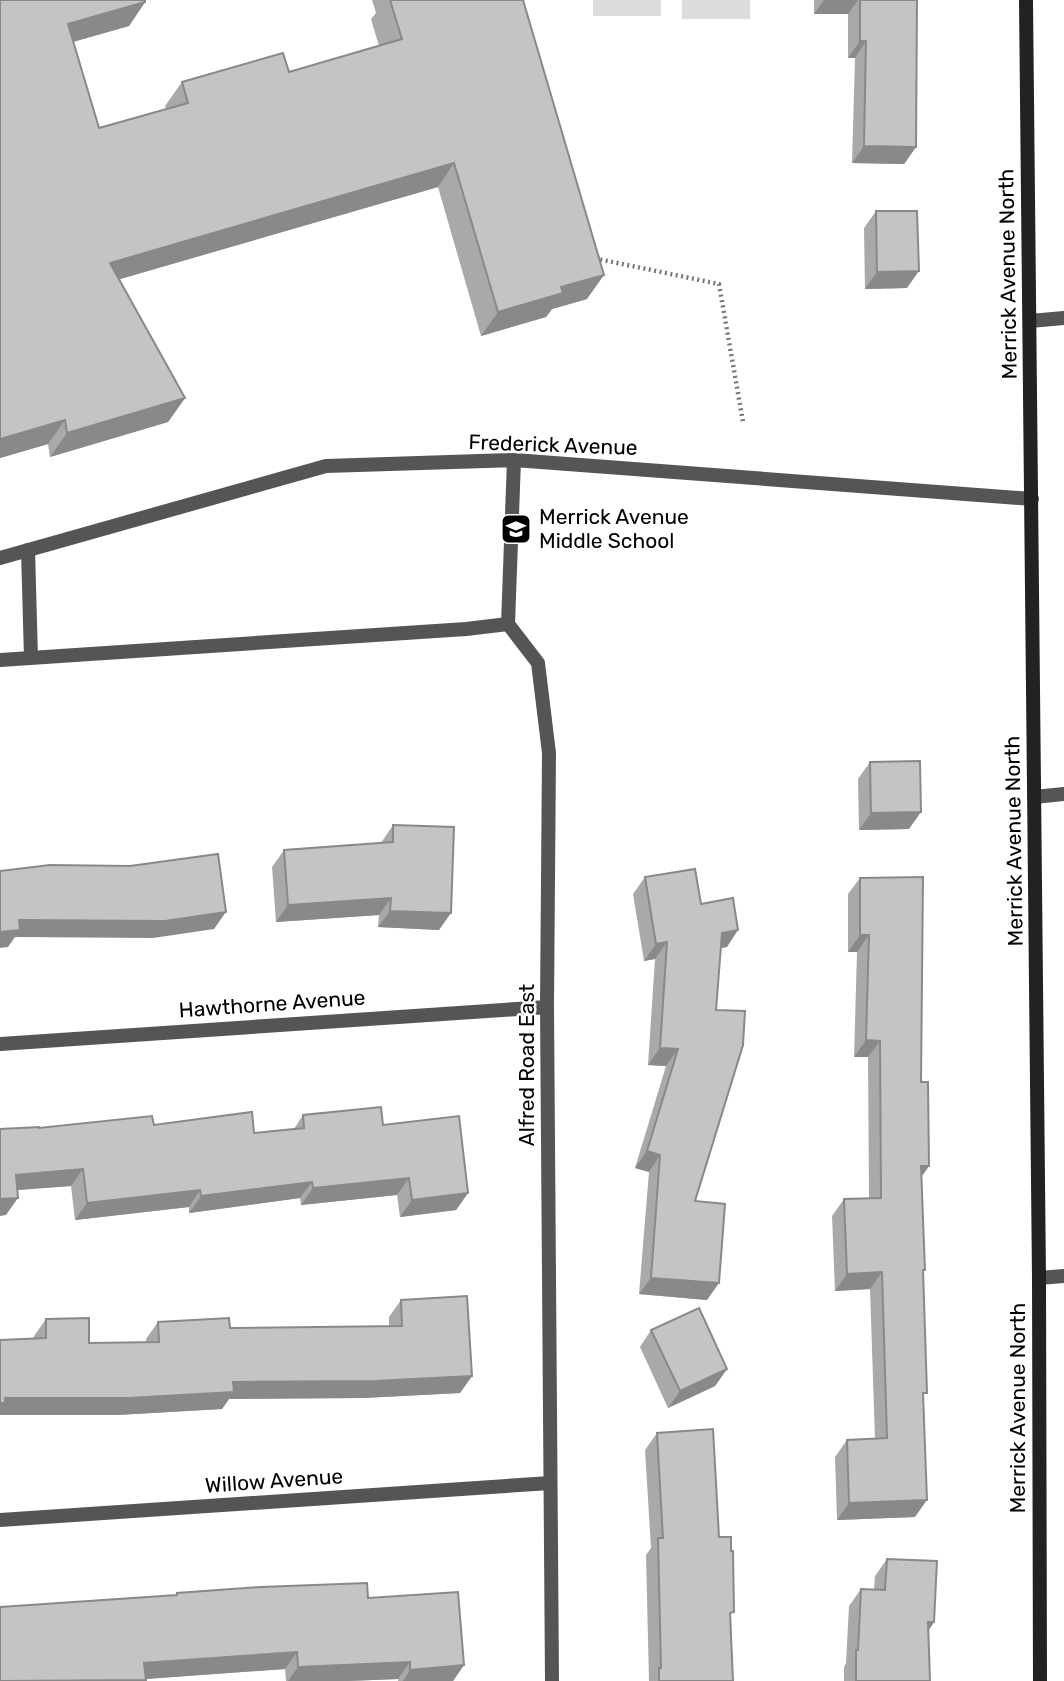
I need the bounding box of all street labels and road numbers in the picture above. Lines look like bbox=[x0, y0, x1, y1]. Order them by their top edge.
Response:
street label: Merrick Avenue North bbox=[993, 168, 1022, 380]
street label: Frederick Avenue bbox=[468, 429, 638, 460]
street label: Merrick Avenue North bbox=[999, 735, 1028, 947]
street label: Alfred Road East bbox=[514, 984, 539, 1146]
street label: Hawthorne Avenue bbox=[178, 985, 366, 1022]
street label: Merrick Avenue North bbox=[1005, 1303, 1030, 1513]
street label: Willow Avenue bbox=[204, 1463, 344, 1498]

